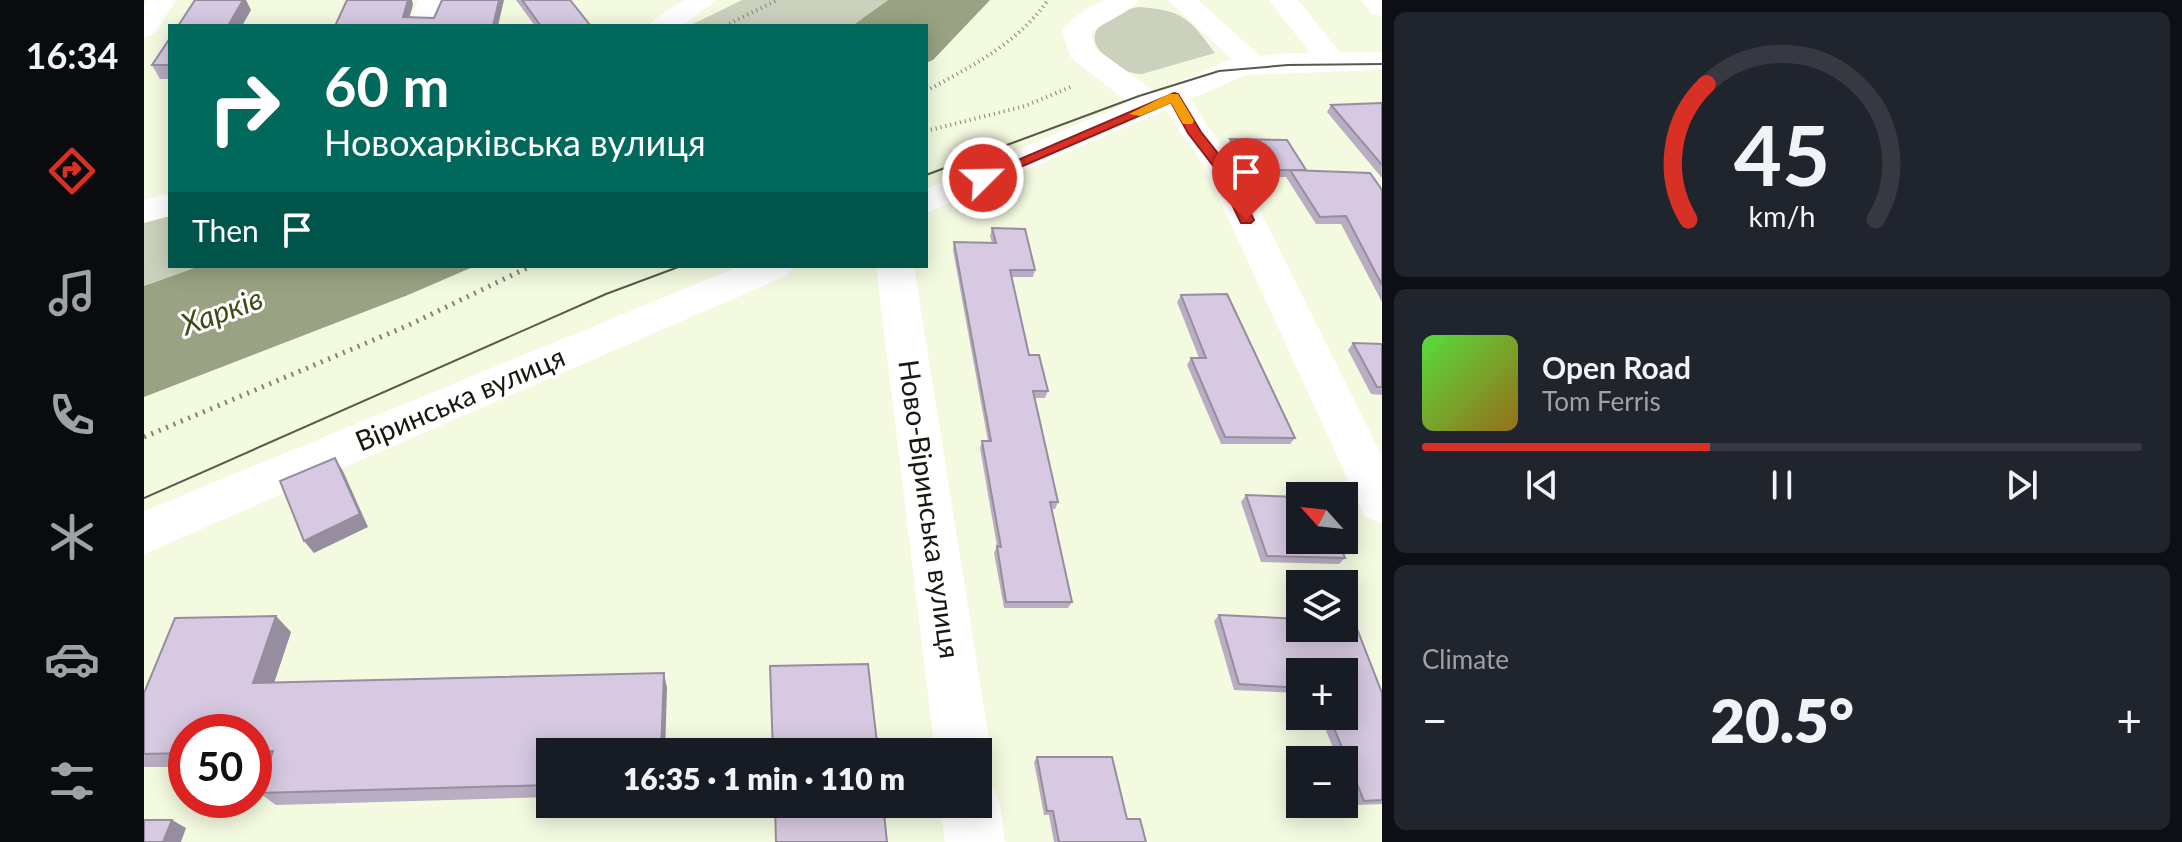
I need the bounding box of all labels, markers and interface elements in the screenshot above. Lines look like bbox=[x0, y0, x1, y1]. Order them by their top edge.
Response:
text: 16:34 bbox=[26, 33, 118, 77]
text: 60 m bbox=[324, 52, 449, 119]
icon: right bbox=[192, 56, 296, 160]
text: 45 bbox=[1734, 104, 1830, 204]
text: Новохарківська вулиця bbox=[324, 120, 706, 164]
position arrow bbox=[941, 136, 1025, 220]
pin bbox=[1212, 138, 1280, 220]
icon: directions bbox=[44, 143, 100, 199]
icon: arrive bbox=[1224, 150, 1268, 194]
text: km/h bbox=[1749, 200, 1815, 234]
icon: arrive bbox=[275, 208, 319, 252]
text: Then bbox=[192, 212, 259, 248]
icon: music bbox=[44, 265, 100, 321]
water label: Харків bbox=[174, 279, 267, 342]
street label: Віринська вулиця bbox=[350, 339, 570, 458]
text: Open Road bbox=[1542, 349, 1691, 385]
street label: Ново-Віринська вулиця bbox=[892, 357, 968, 660]
text: Tom Ferris bbox=[1542, 385, 1661, 417]
icon: phone bbox=[44, 387, 100, 443]
icon: previous bbox=[1520, 463, 1564, 507]
icon: pause bbox=[1760, 463, 1804, 507]
icon: next bbox=[2000, 463, 2044, 507]
north arrow bbox=[1286, 482, 1358, 554]
map controls bbox=[1286, 482, 1358, 818]
icon: climate bbox=[44, 509, 100, 565]
button: layers bbox=[1286, 570, 1358, 642]
icon: car bbox=[44, 631, 100, 687]
text: Climate bbox=[1422, 643, 1509, 675]
button: + bbox=[1286, 658, 1358, 730]
text: 20.5° bbox=[1710, 684, 1854, 756]
text: − bbox=[1422, 694, 1448, 746]
text: + bbox=[2116, 694, 2142, 746]
speed limit sign: 50 bbox=[168, 714, 272, 818]
button: − bbox=[1286, 746, 1358, 818]
icon: filters bbox=[44, 753, 100, 809]
text: 16:35 · 1 min · 110 m bbox=[623, 760, 905, 796]

